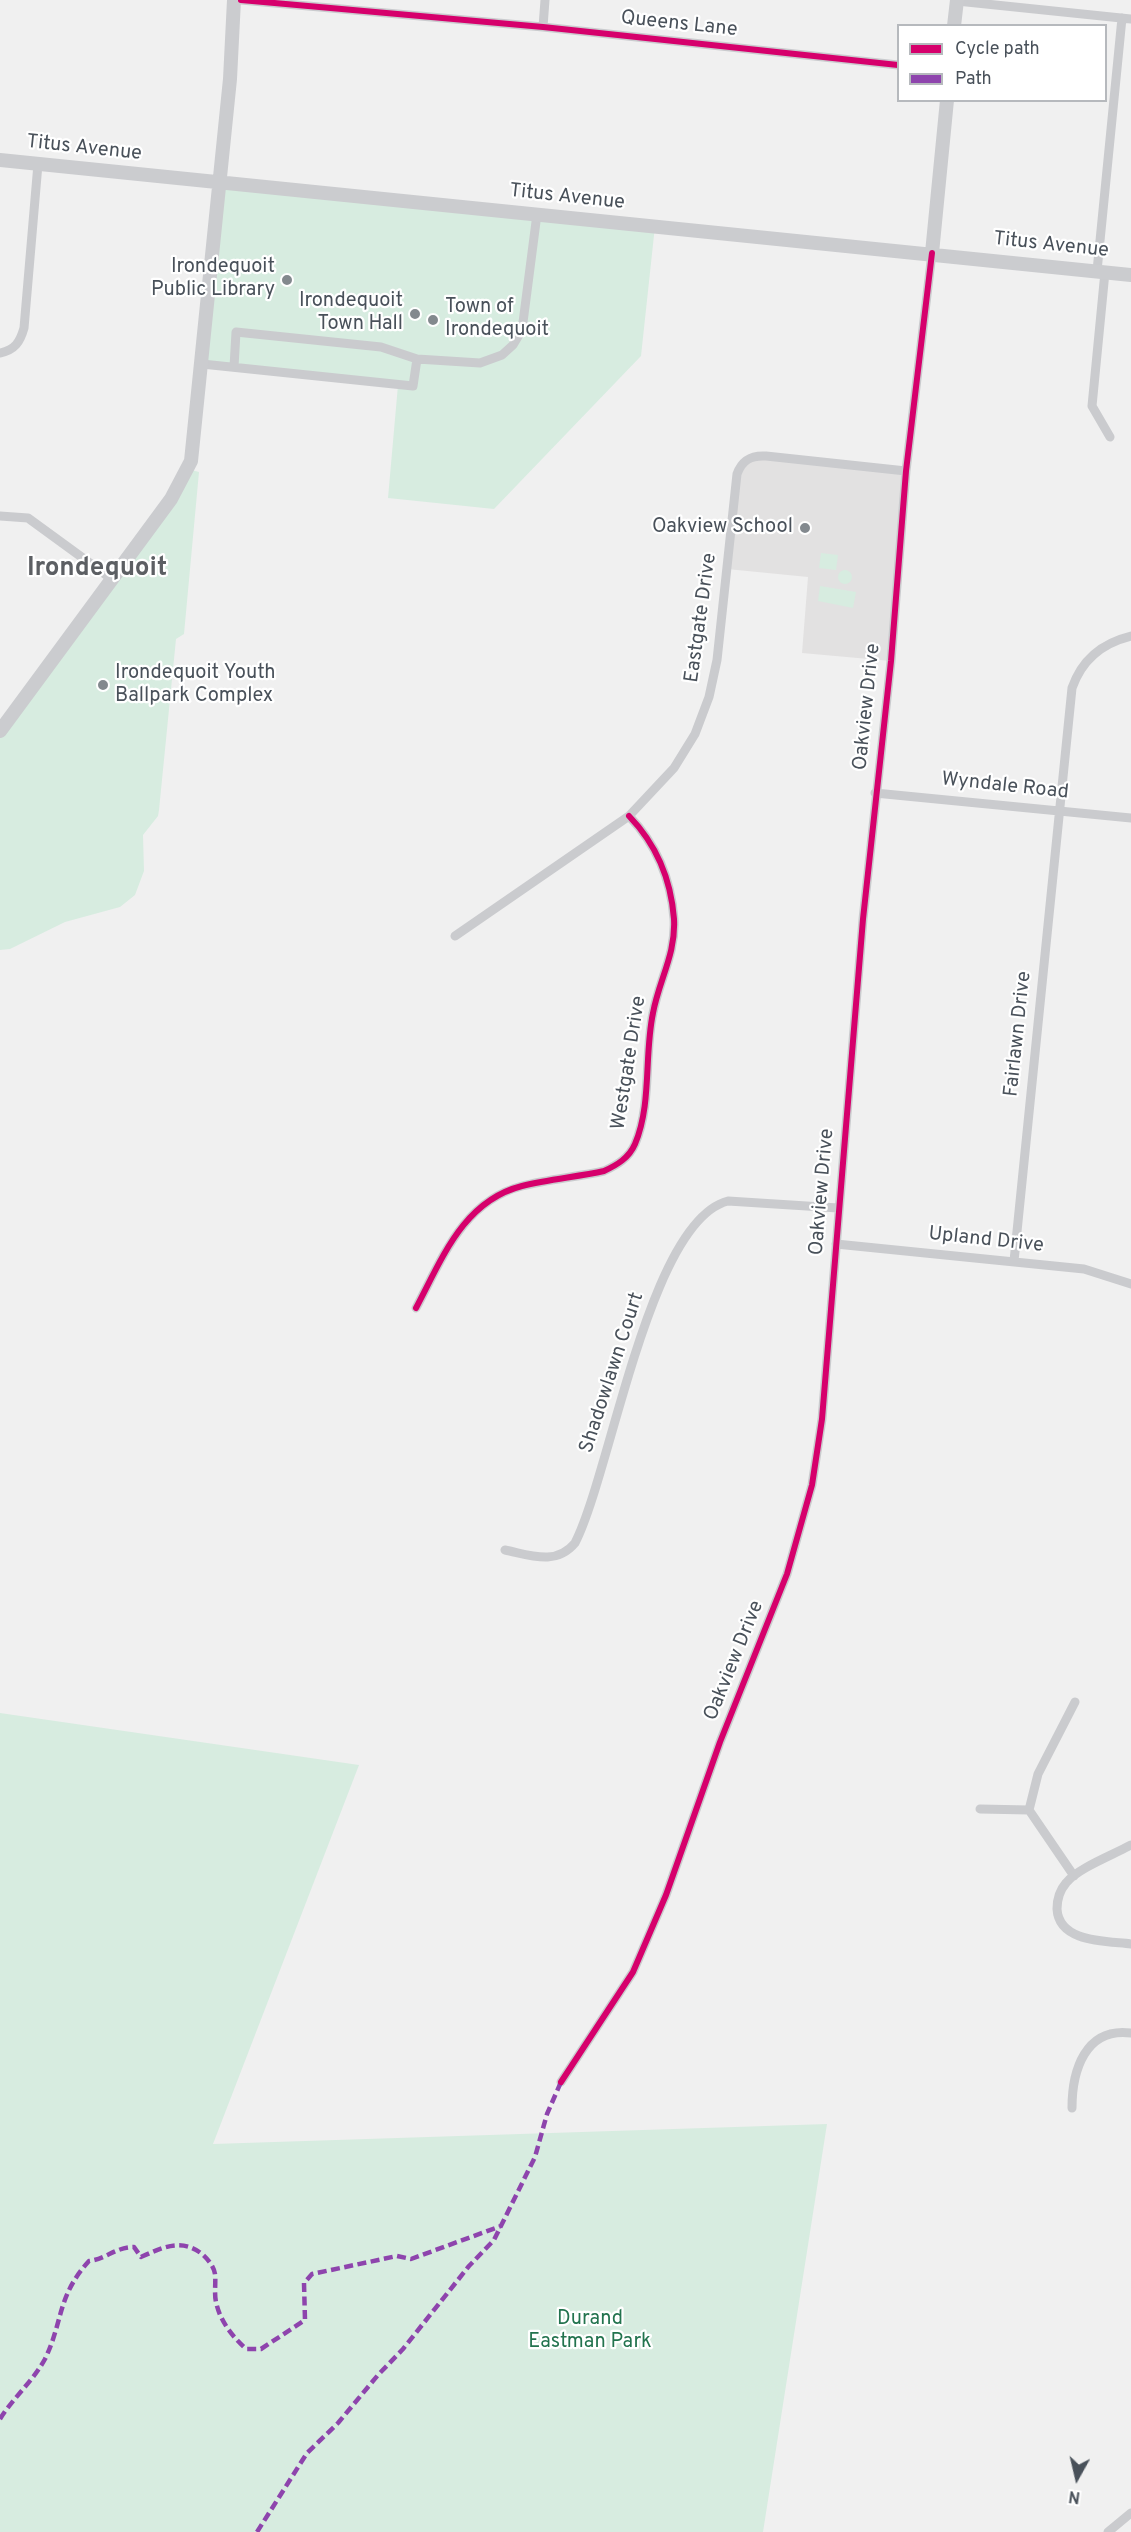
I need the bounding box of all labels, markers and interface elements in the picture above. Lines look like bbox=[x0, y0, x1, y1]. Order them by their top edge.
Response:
street label: Queens Lane bbox=[619, 7, 739, 43]
legend bbox=[897, 24, 1107, 102]
text: Cycle path bbox=[955, 38, 1040, 61]
text: Path bbox=[955, 68, 992, 91]
street label: Titus Avenue bbox=[25, 131, 143, 167]
street label: Titus Avenue bbox=[508, 180, 626, 216]
street label: Titus Avenue bbox=[992, 228, 1110, 264]
place label: Irondequoit Public Library bbox=[151, 256, 275, 303]
marker: Irondequoit Public Library bbox=[280, 273, 294, 287]
place label: Irondequoit Town Hall bbox=[299, 290, 403, 337]
place label: Town of Irondequoit bbox=[445, 296, 549, 343]
marker: Irondequoit Town Hall bbox=[408, 307, 422, 321]
marker: Town of Irondequoit bbox=[426, 313, 440, 327]
place label: Oakview School bbox=[652, 516, 793, 540]
marker: Oakview School bbox=[798, 521, 812, 535]
street label: Eastgate Drive bbox=[681, 552, 723, 684]
district label: Irondequoit bbox=[27, 554, 167, 586]
street label: Oakview Drive bbox=[849, 642, 887, 772]
place label: Irondequoit Youth Ballpark Complex bbox=[115, 662, 276, 709]
marker: Irondequoit Youth Ballpark Complex bbox=[96, 678, 110, 692]
street label: Wyndale Road bbox=[940, 768, 1070, 806]
street label: Fairlawn Drive bbox=[1000, 970, 1038, 1098]
street label: Westgate Drive bbox=[608, 994, 652, 1132]
street label: Oakview Drive bbox=[805, 1128, 841, 1256]
street label: Upland Drive bbox=[927, 1223, 1045, 1259]
street label: Shadowlawn Court bbox=[576, 1290, 650, 1456]
street label: Oakview Drive bbox=[700, 1597, 770, 1725]
park label: Durand Eastman Park bbox=[528, 2308, 652, 2355]
north arrow bbox=[1047, 2448, 1107, 2508]
text: N bbox=[1067, 2485, 1082, 2507]

